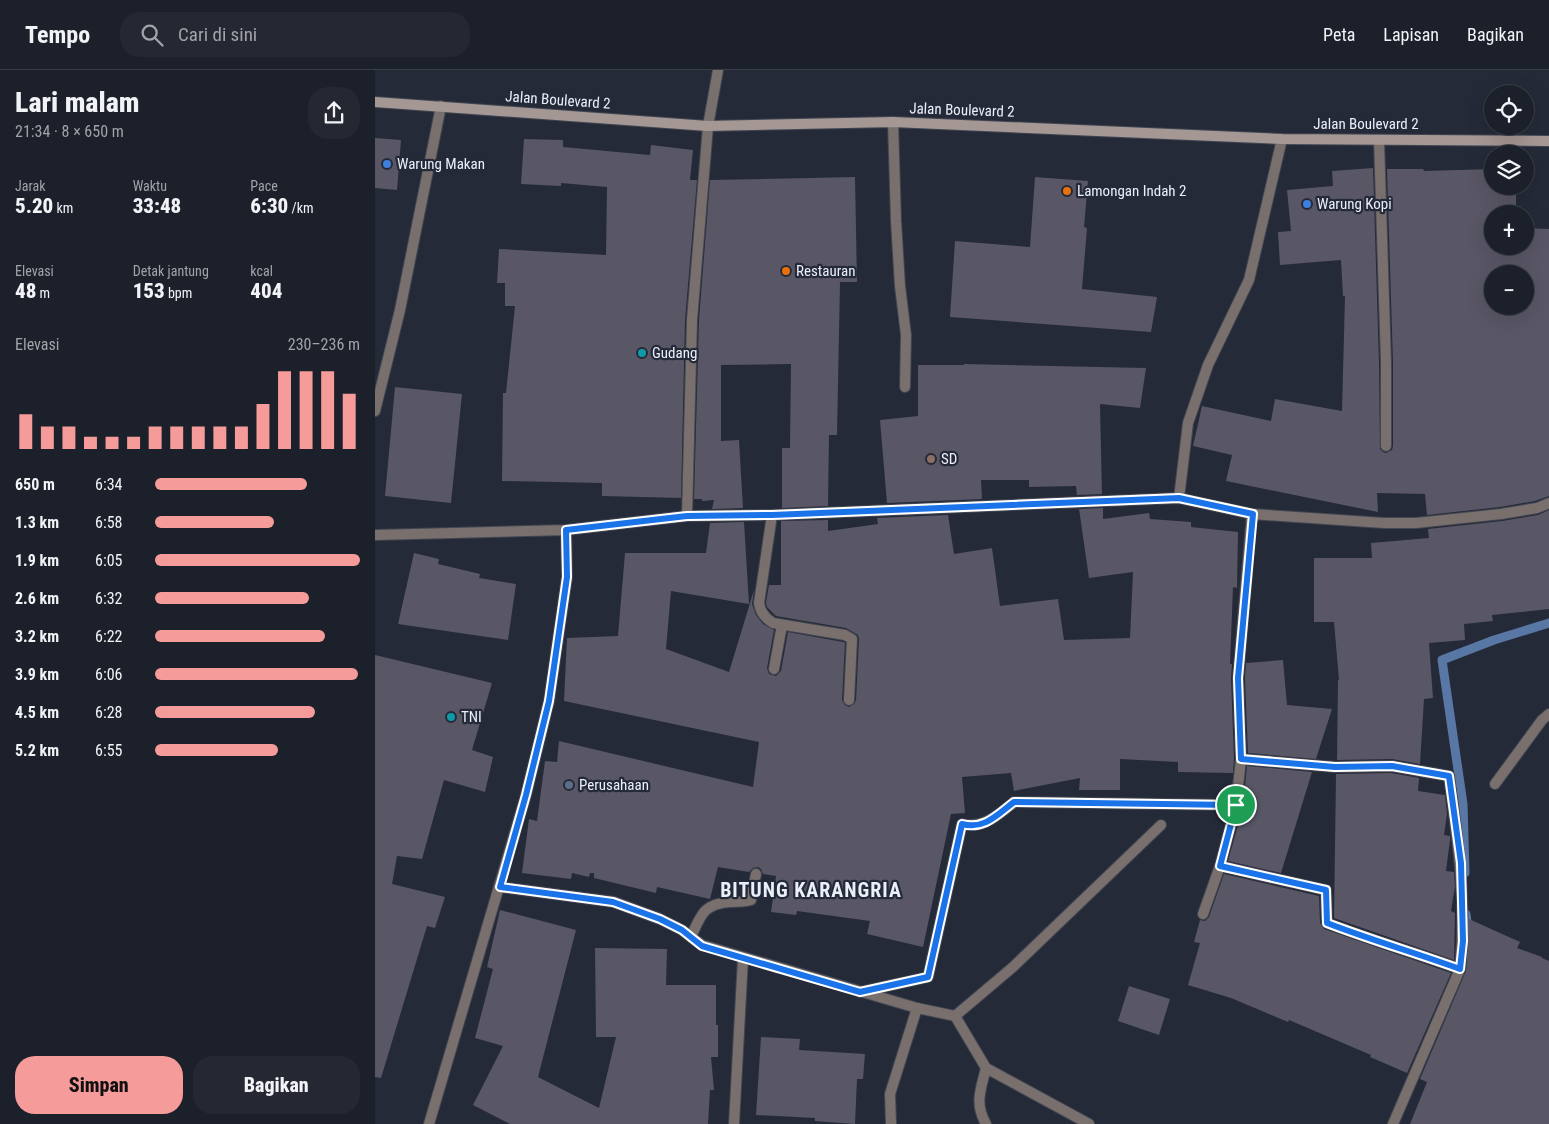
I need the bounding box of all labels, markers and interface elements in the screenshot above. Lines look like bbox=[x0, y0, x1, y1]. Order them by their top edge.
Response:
search box bbox=[120, 12, 470, 57]
text: Tempo bbox=[25, 21, 90, 49]
icon: search bbox=[138, 21, 166, 49]
text: Cari di sini bbox=[178, 23, 257, 46]
text: Peta bbox=[1323, 24, 1355, 45]
text: Lapisan bbox=[1383, 24, 1439, 45]
text: Bagikan bbox=[1467, 24, 1524, 45]
map controls bbox=[1484, 85, 1534, 315]
button: locate bbox=[1484, 85, 1534, 135]
text: Lari malam bbox=[15, 86, 140, 119]
button: share bbox=[308, 87, 360, 139]
street label: Jalan Boulevard 2 bbox=[505, 87, 611, 113]
street label: Jalan Boulevard 2 bbox=[909, 99, 1015, 121]
street label: Jalan Boulevard 2 bbox=[1313, 115, 1419, 133]
text: 21:34 · 8 × 650 m bbox=[15, 122, 124, 141]
button: layers bbox=[1484, 145, 1534, 195]
place label: Warung Makan bbox=[397, 155, 485, 173]
marker: Warung Makan bbox=[381, 158, 393, 170]
text: Jarak bbox=[15, 178, 45, 194]
text: Waktu bbox=[133, 178, 167, 194]
text: Pace bbox=[250, 178, 278, 194]
place label: Lamongan Indah 2 bbox=[1077, 182, 1186, 200]
marker: Lamongan Indah 2 bbox=[1061, 185, 1073, 197]
text: 5.20 bbox=[15, 194, 53, 218]
text: 33:48 bbox=[133, 194, 181, 218]
text: 6:30 bbox=[250, 194, 288, 218]
place label: Warung Kopi bbox=[1317, 195, 1392, 213]
marker: Warung Kopi bbox=[1301, 198, 1313, 210]
text: km bbox=[53, 200, 73, 216]
text: /km bbox=[288, 200, 314, 216]
button: + bbox=[1484, 205, 1534, 255]
place label: Restauran bbox=[796, 262, 855, 280]
text: Elevasi bbox=[15, 263, 54, 279]
text: Detak jantung bbox=[133, 263, 209, 279]
text: kcal bbox=[250, 263, 273, 279]
marker: Restauran bbox=[780, 265, 792, 277]
button: − bbox=[1484, 265, 1534, 315]
text: 48 bbox=[15, 279, 36, 303]
text: 153 bbox=[133, 279, 165, 303]
text: 404 bbox=[250, 279, 282, 303]
text: m bbox=[36, 285, 50, 301]
text: bpm bbox=[165, 285, 192, 301]
text: Elevasi bbox=[15, 335, 59, 354]
text: 230–236 m bbox=[288, 335, 360, 354]
place label: Gudang bbox=[652, 344, 697, 362]
marker: Gudang bbox=[636, 347, 648, 359]
place label: SD bbox=[941, 450, 957, 468]
marker: SD bbox=[925, 453, 937, 465]
text: 650 m bbox=[15, 475, 55, 494]
text: 6:34 bbox=[95, 475, 122, 494]
text: 1.3 km bbox=[15, 513, 59, 532]
text: 6:58 bbox=[95, 513, 122, 532]
text: 1.9 km bbox=[15, 551, 59, 570]
text: 6:05 bbox=[95, 551, 122, 570]
text: 2.6 km bbox=[15, 589, 59, 608]
text: 6:32 bbox=[95, 589, 122, 608]
text: 3.2 km bbox=[15, 627, 59, 646]
text: 6:22 bbox=[95, 627, 122, 646]
text: 3.9 km bbox=[15, 665, 59, 684]
text: 6:06 bbox=[95, 665, 122, 684]
text: 4.5 km bbox=[15, 703, 59, 722]
text: 6:28 bbox=[95, 703, 122, 722]
place label: TNI bbox=[461, 708, 482, 726]
marker: TNI bbox=[445, 711, 457, 723]
text: 5.2 km bbox=[15, 741, 59, 760]
text: 6:55 bbox=[95, 741, 122, 760]
place label: Perusahaan bbox=[579, 776, 649, 794]
marker: Perusahaan bbox=[563, 779, 575, 791]
pin bbox=[1215, 784, 1257, 826]
icon: arrive bbox=[1222, 791, 1250, 819]
district label: BITUNG KARANGRIA bbox=[720, 878, 902, 902]
button: Simpan bbox=[15, 1056, 183, 1114]
button: Bagikan bbox=[193, 1056, 360, 1114]

